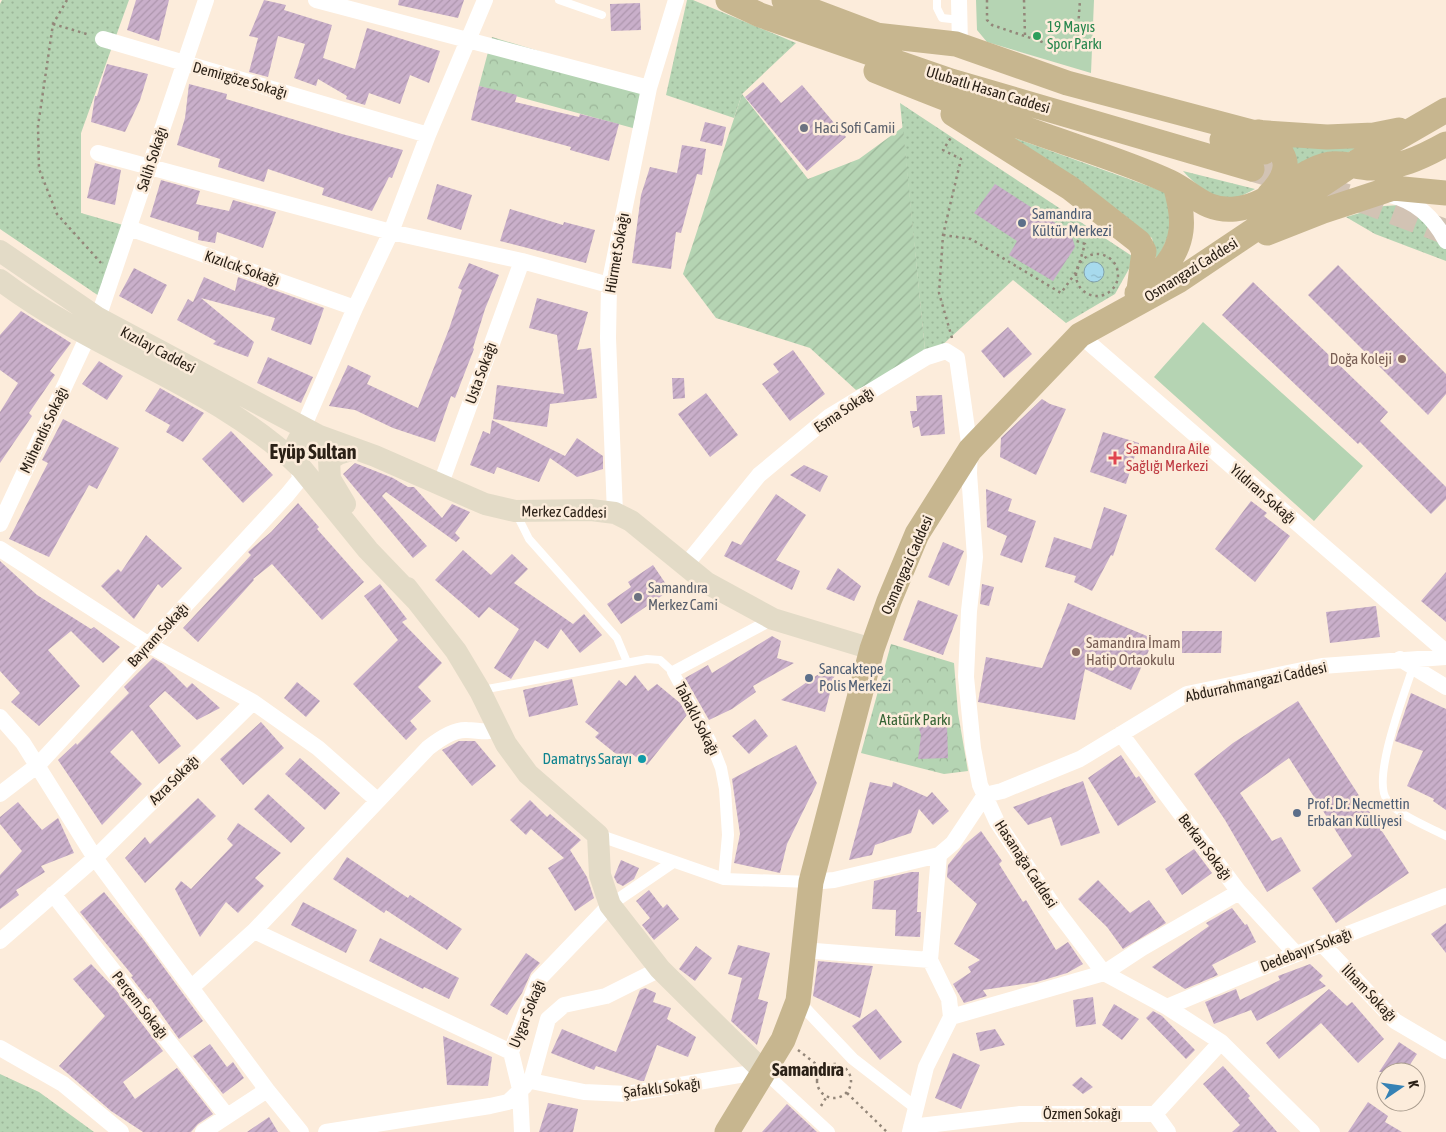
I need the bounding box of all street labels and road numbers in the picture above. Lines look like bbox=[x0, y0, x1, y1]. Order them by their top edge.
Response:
street label: Demirgöze Sokağı bbox=[191, 58, 289, 101]
street label: Ulubatlı Hasan Caddesi bbox=[924, 63, 1052, 116]
street label: Salih Sokağı bbox=[133, 124, 170, 193]
street label: Hürmet Sokağı bbox=[601, 211, 632, 294]
street label: Osmangazi Caddesi bbox=[1141, 234, 1240, 305]
street label: Kızılcık Sokağı bbox=[203, 247, 282, 288]
street label: Kızılay Caddesi bbox=[118, 323, 199, 376]
street label: Usta Sokağı bbox=[462, 340, 500, 406]
street label: Esma Sokağı bbox=[811, 383, 877, 436]
street label: Mühendis Sokağı bbox=[16, 384, 71, 476]
street label: Yıldıran Sokağı bbox=[1227, 461, 1300, 527]
street label: Merkez Caddesi bbox=[521, 502, 607, 521]
street label: Osmangazi Caddesi bbox=[877, 513, 936, 617]
street label: Bayram Sokağı bbox=[124, 599, 191, 670]
street label: Abdurrahmangazi Caddesi bbox=[1184, 658, 1328, 705]
street label: Tabaklı Sokağı bbox=[672, 679, 723, 758]
street label: Azra Sokağı bbox=[145, 751, 202, 808]
street label: Berkan Sokağı bbox=[1175, 810, 1236, 883]
street label: Hasanağa Caddesi bbox=[992, 817, 1061, 911]
street label: Dedebayır Sokağı bbox=[1258, 924, 1354, 975]
street label: İlham Sokağı bbox=[1338, 961, 1400, 1024]
street label: Perçem Sokağı bbox=[109, 968, 172, 1042]
street label: Uygar Sokağı bbox=[505, 977, 548, 1050]
street label: Şafaklı Sokağı bbox=[623, 1074, 701, 1101]
street label: Özmen Sokağı bbox=[1043, 1105, 1121, 1122]

